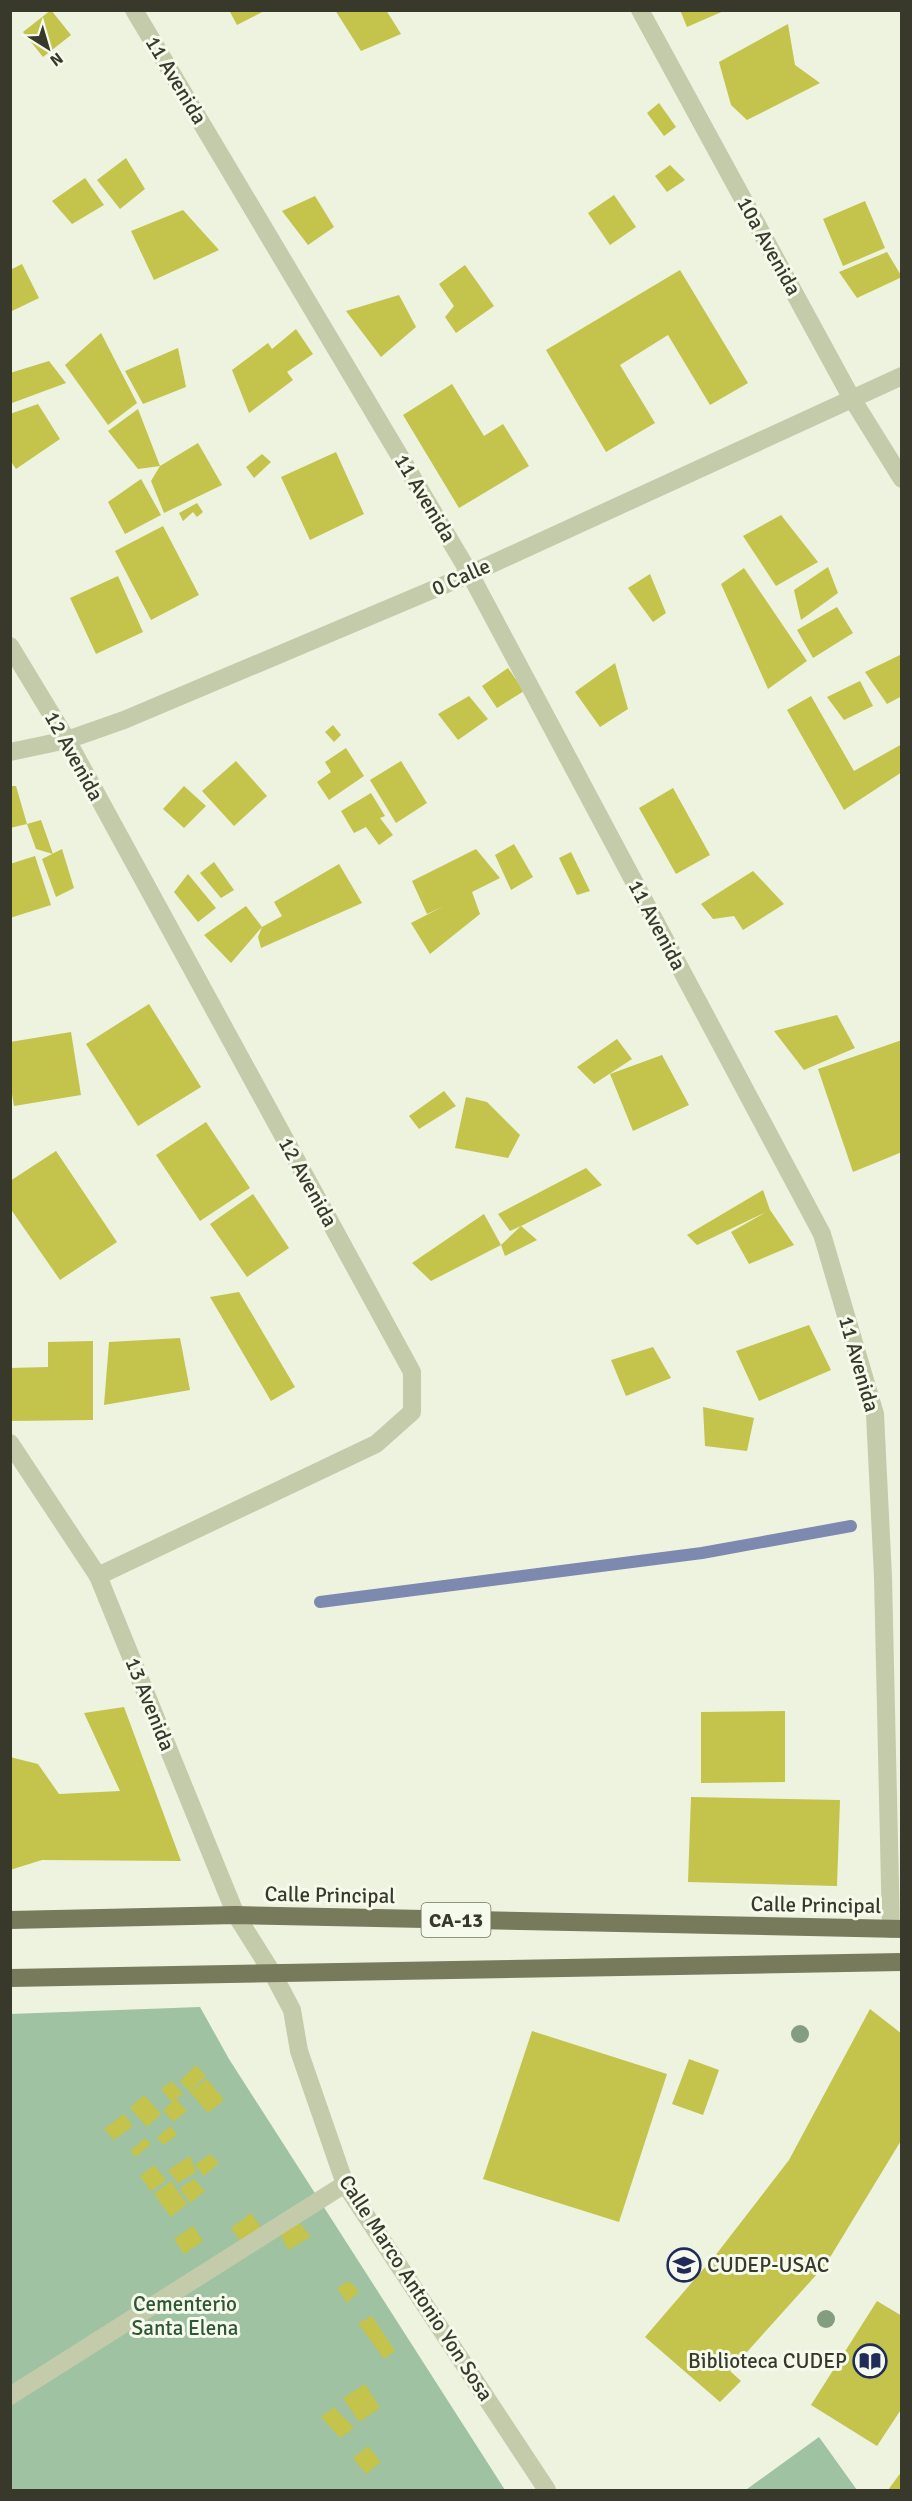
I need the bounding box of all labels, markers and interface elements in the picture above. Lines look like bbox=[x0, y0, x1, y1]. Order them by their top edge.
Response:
north arrow bbox=[18, 18, 78, 78]
street label: 11 Avenida bbox=[139, 31, 213, 129]
text: N bbox=[46, 48, 67, 71]
street label: 10a Avenida bbox=[731, 192, 807, 300]
street label: 11 Avenida bbox=[388, 449, 462, 547]
street label: 0 Calle bbox=[428, 553, 494, 601]
street label: 12 Avenida bbox=[39, 707, 109, 805]
street label: 11 Avenida bbox=[622, 875, 692, 975]
street label: 12 Avenida bbox=[273, 1133, 343, 1231]
street label: 11 Avenida bbox=[833, 1313, 885, 1415]
street label: 13 Avenida bbox=[119, 1653, 181, 1755]
street label: Calle Principal bbox=[264, 1881, 396, 1909]
street label: Calle Principal bbox=[750, 1891, 882, 1919]
road number: CA-13 bbox=[422, 1903, 490, 1937]
street label: Calle Marco Antonio Yon Sosa bbox=[333, 2170, 499, 2406]
school or university icon: CUDEP-USAC bbox=[666, 2247, 702, 2283]
place label: CUDEP-USAC bbox=[707, 2252, 829, 2278]
park label: Cementerio Santa Elena bbox=[132, 2291, 238, 2341]
library icon: Biblioteca CUDEP bbox=[852, 2343, 888, 2379]
place label: Biblioteca CUDEP bbox=[688, 2348, 847, 2374]

